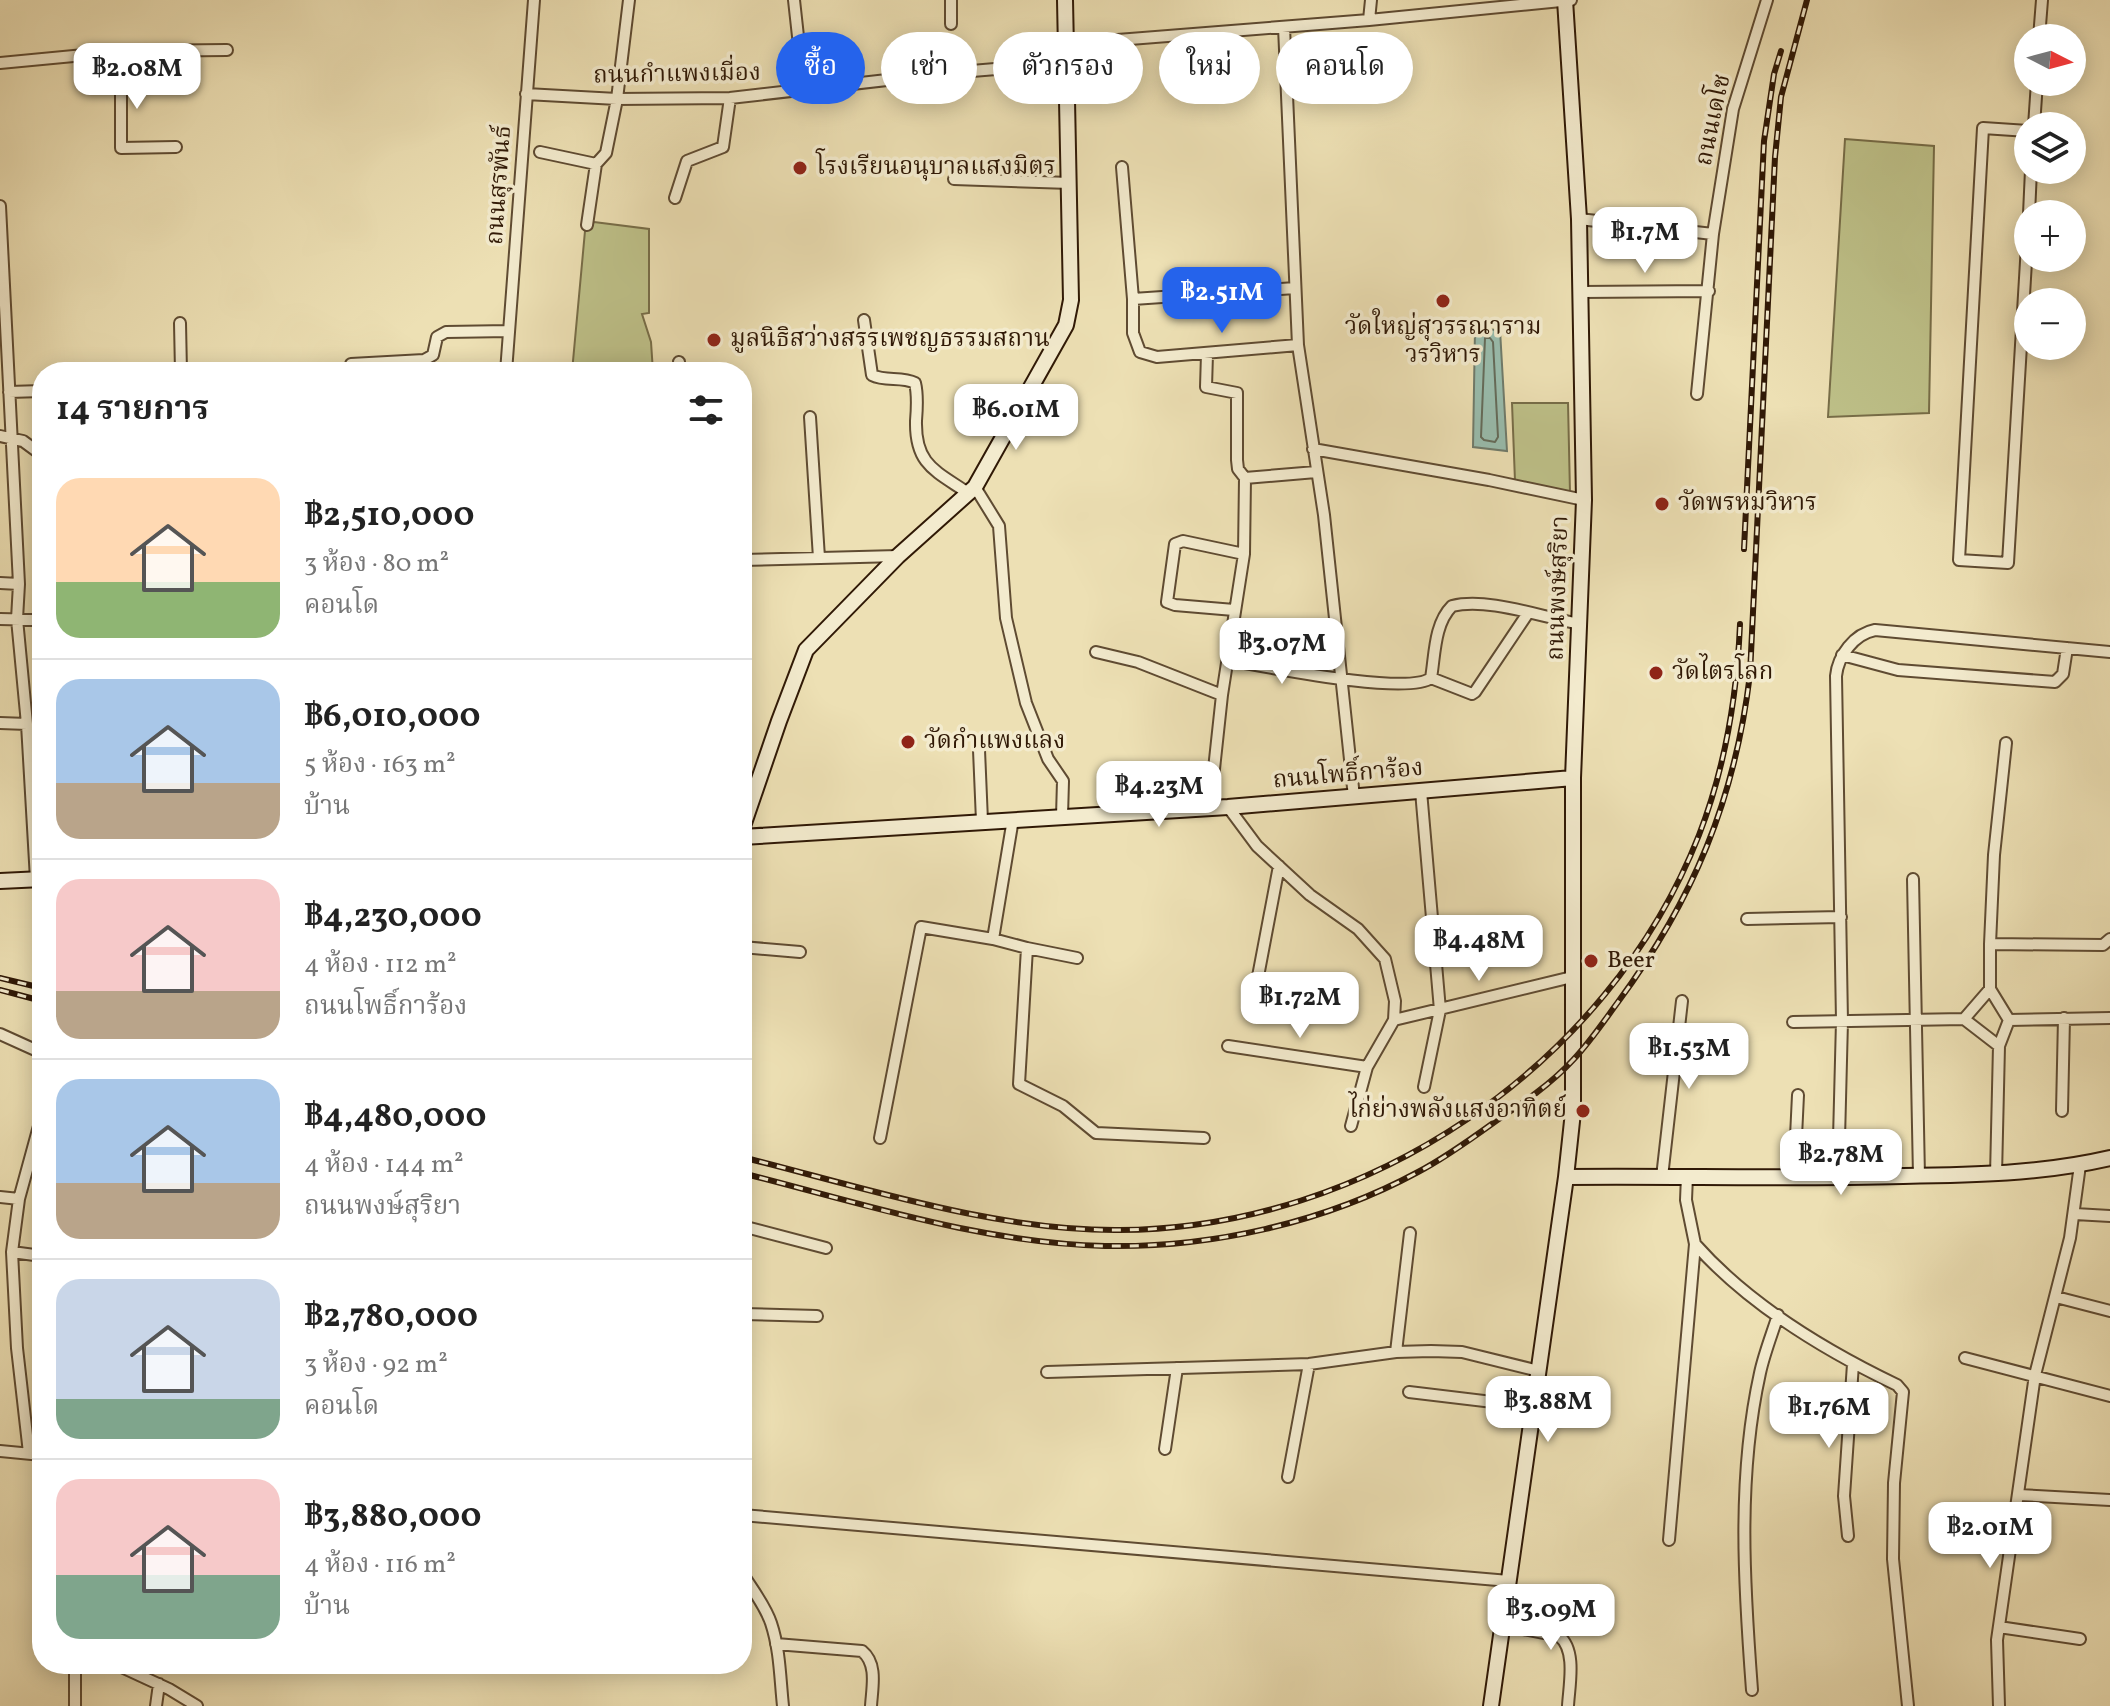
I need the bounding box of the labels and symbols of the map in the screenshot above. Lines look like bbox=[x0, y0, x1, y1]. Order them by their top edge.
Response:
north arrow bbox=[2014, 24, 2086, 96]
pin: ฿2.08M bbox=[72, 43, 202, 111]
street label: ถนนกำแพงเมี่อง bbox=[593, 54, 761, 93]
street label: ถนนเดโช bbox=[1685, 70, 1740, 169]
street label: ถนนสุรพันธ์ bbox=[478, 124, 521, 246]
place label: โรงเรียนอนุบาลแสงมิตร bbox=[815, 148, 1056, 185]
marker: โรงเรียนอนุบาลแสงมิตร bbox=[791, 159, 809, 177]
pin: ฿1.7M bbox=[1589, 207, 1701, 275]
pin: ฿2.51M bbox=[1157, 267, 1287, 335]
marker: วัดใหญ่สุวรรณาราม วรวิหาร bbox=[1434, 292, 1452, 310]
place label: วัดใหญ่สุวรรณาราม วรวิหาร bbox=[1345, 308, 1541, 373]
place label: มูลนิธิสว่างสรรเพชญธรรมสถาน bbox=[730, 323, 1050, 357]
marker: มูลนิธิสว่างสรรเพชญธรรมสถาน bbox=[705, 331, 723, 349]
pin: ฿6.01M bbox=[951, 384, 1081, 452]
place label: วัดพรหมวิหาร bbox=[1678, 487, 1817, 521]
marker: วัดพรหมวิหาร bbox=[1653, 495, 1671, 513]
street label: ถนนพงษ์สุริยา bbox=[1538, 515, 1579, 661]
pin: ฿3.07M bbox=[1217, 618, 1347, 686]
place label: วัดไตรโลก bbox=[1672, 653, 1773, 690]
marker: วัดไตรโลก bbox=[1647, 664, 1665, 682]
place label: วัดกำแพงแลง bbox=[924, 725, 1065, 759]
marker: วัดกำแพงแลง bbox=[899, 733, 917, 751]
street label: ถนนโพธิ์การ้อง bbox=[1271, 749, 1425, 799]
pin: ฿4.23M bbox=[1094, 761, 1224, 829]
pin: ฿4.48M bbox=[1414, 915, 1544, 983]
place label: Beer bbox=[1607, 944, 1655, 978]
marker: Beer bbox=[1582, 952, 1600, 970]
pin: ฿1.72M bbox=[1235, 972, 1365, 1040]
pin: ฿1.53M bbox=[1624, 1023, 1754, 1091]
place label: ไก่ย่างพลังแสงอาทิตย์ bbox=[1348, 1091, 1567, 1128]
marker: ไก่ย่างพลังแสงอาทิตย์ bbox=[1574, 1102, 1592, 1120]
pin: ฿2.78M bbox=[1776, 1129, 1906, 1197]
pin: ฿3.88M bbox=[1483, 1376, 1613, 1444]
pin: ฿1.76M bbox=[1764, 1382, 1894, 1450]
pin: ฿2.01M bbox=[1925, 1502, 2055, 1570]
pin: ฿3.09M bbox=[1486, 1584, 1616, 1652]

